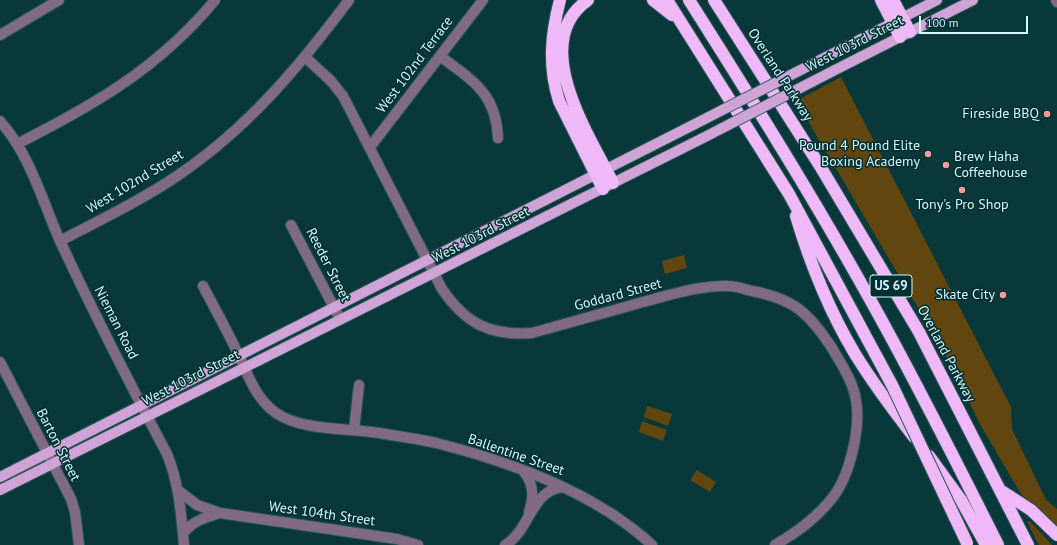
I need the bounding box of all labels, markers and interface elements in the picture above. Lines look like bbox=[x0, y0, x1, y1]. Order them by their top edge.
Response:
scale bar bbox=[921, 8, 1030, 34]
street label: West 103rd Street bbox=[803, 12, 907, 76]
street label: West 102nd Terrace bbox=[373, 13, 457, 117]
text: 100 m bbox=[926, 15, 959, 30]
street label: Overland Parkway bbox=[744, 25, 816, 125]
place label: Fireside BBQ bbox=[962, 106, 1039, 122]
marker: Fireside BBQ bbox=[1042, 109, 1052, 119]
place label: Pound 4 Pound Elite Boxing Academy bbox=[799, 138, 920, 170]
street label: West 102nd Street bbox=[84, 146, 186, 218]
marker: Pound 4 Pound Elite Boxing Academy bbox=[923, 149, 933, 159]
place label: Brew Haha Coffeehouse bbox=[954, 149, 1027, 182]
marker: Brew Haha Coffeehouse bbox=[941, 160, 951, 170]
marker: Tony's Pro Shop bbox=[957, 185, 967, 195]
place label: Tony's Pro Shop bbox=[916, 197, 1008, 213]
street label: West 103rd Street bbox=[429, 203, 533, 267]
street label: Reeder Street bbox=[302, 225, 354, 305]
street label: Goddard Street bbox=[572, 275, 664, 315]
road number: US 69 bbox=[870, 275, 912, 297]
street label: Nieman Road bbox=[90, 284, 142, 362]
place label: Skate City bbox=[935, 287, 995, 303]
marker: Skate City bbox=[998, 290, 1008, 300]
street label: Overland Parkway bbox=[913, 303, 979, 405]
street label: West 103rd Street bbox=[139, 346, 243, 410]
street label: Barton Street bbox=[32, 406, 84, 484]
street label: Ballentine Street bbox=[466, 431, 566, 479]
street label: West 104th Street bbox=[268, 498, 376, 530]

